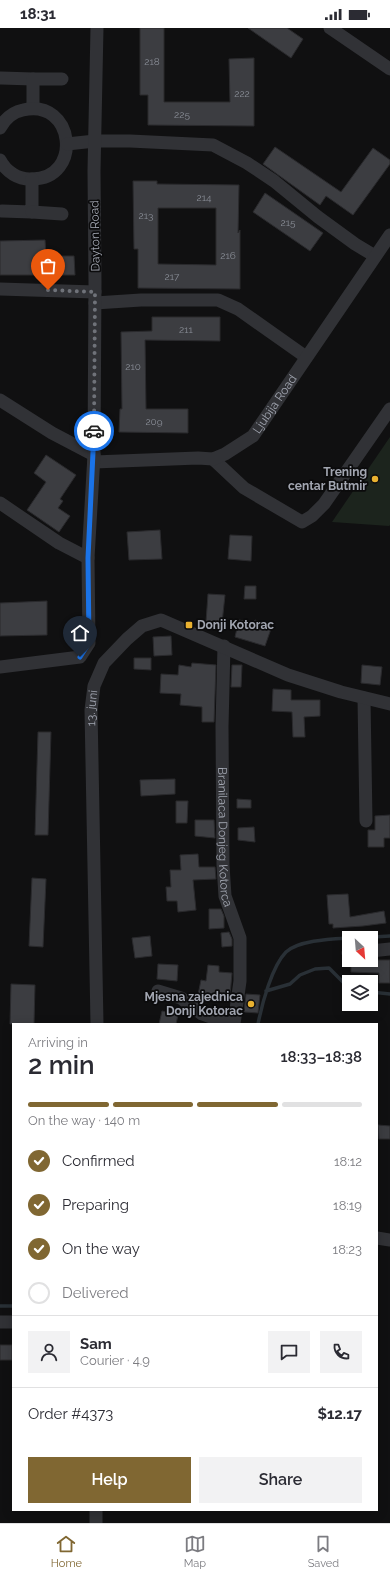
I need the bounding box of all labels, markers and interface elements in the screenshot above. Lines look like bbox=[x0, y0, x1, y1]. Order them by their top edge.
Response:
text: 18:31 bbox=[20, 5, 56, 23]
house number: 218 bbox=[144, 56, 160, 67]
house number: 222 bbox=[234, 88, 250, 99]
house number: 225 bbox=[174, 109, 190, 120]
house number: 214 bbox=[197, 192, 212, 203]
street label: Dayton Road bbox=[87, 200, 103, 272]
house number: 213 bbox=[139, 210, 153, 221]
house number: 215 bbox=[281, 217, 296, 228]
pin bbox=[31, 249, 65, 290]
house number: 216 bbox=[220, 250, 236, 261]
icon: bag bbox=[37, 255, 59, 277]
house number: 217 bbox=[165, 271, 180, 282]
house number: 211 bbox=[179, 324, 194, 335]
house number: 210 bbox=[125, 361, 141, 372]
street label: Ljubija Road bbox=[250, 372, 300, 436]
courier bbox=[74, 411, 114, 451]
house number: 209 bbox=[145, 416, 163, 427]
icon: car bbox=[83, 420, 105, 442]
place label: Trening centar Butmir bbox=[288, 465, 367, 493]
marker: Trening centar Butmir bbox=[370, 474, 380, 484]
pin bbox=[63, 616, 97, 657]
place label: Donji Kotorac bbox=[197, 618, 274, 632]
marker: Donji Kotorac bbox=[184, 620, 194, 630]
icon: home bbox=[69, 622, 91, 644]
street label: 13. juni bbox=[84, 689, 100, 726]
street label: Branilaca Donjeg Kotorca bbox=[215, 767, 235, 909]
north arrow bbox=[342, 931, 378, 967]
map controls bbox=[342, 931, 378, 1011]
button: layers bbox=[342, 975, 378, 1011]
place label: Mjesna zajednica Donji Kotorac bbox=[145, 990, 243, 1018]
marker: Mjesna zajednica Donji Kotorac bbox=[246, 999, 256, 1009]
text: Arriving in bbox=[28, 1035, 88, 1050]
text: 18:33–18:38 bbox=[281, 1048, 362, 1066]
text: 2 min bbox=[28, 1050, 95, 1080]
text: On the way · 140 m bbox=[28, 1113, 140, 1128]
icon: check bbox=[28, 1150, 50, 1172]
text: Confirmed bbox=[62, 1152, 135, 1170]
text: 18:12 bbox=[334, 1154, 362, 1169]
icon: check bbox=[28, 1194, 50, 1216]
text: Preparing bbox=[62, 1196, 129, 1214]
text: 18:19 bbox=[333, 1198, 362, 1213]
icon: check bbox=[28, 1238, 50, 1260]
text: On the way bbox=[62, 1240, 140, 1258]
text: 18:23 bbox=[333, 1242, 362, 1257]
text: Delivered bbox=[62, 1284, 129, 1302]
button: person bbox=[28, 1331, 70, 1373]
button: chat bbox=[268, 1331, 310, 1373]
button: phone bbox=[320, 1331, 362, 1373]
text: Sam bbox=[80, 1335, 112, 1353]
text: Courier · 4.9 bbox=[80, 1353, 150, 1368]
text: Order #4373 bbox=[28, 1405, 113, 1423]
text: $12.17 bbox=[317, 1405, 362, 1423]
button: Help bbox=[28, 1457, 191, 1503]
button: Share bbox=[199, 1457, 362, 1503]
tab: Home bbox=[51, 1533, 82, 1570]
tab: Map bbox=[184, 1533, 206, 1570]
tab: Saved bbox=[308, 1533, 339, 1570]

